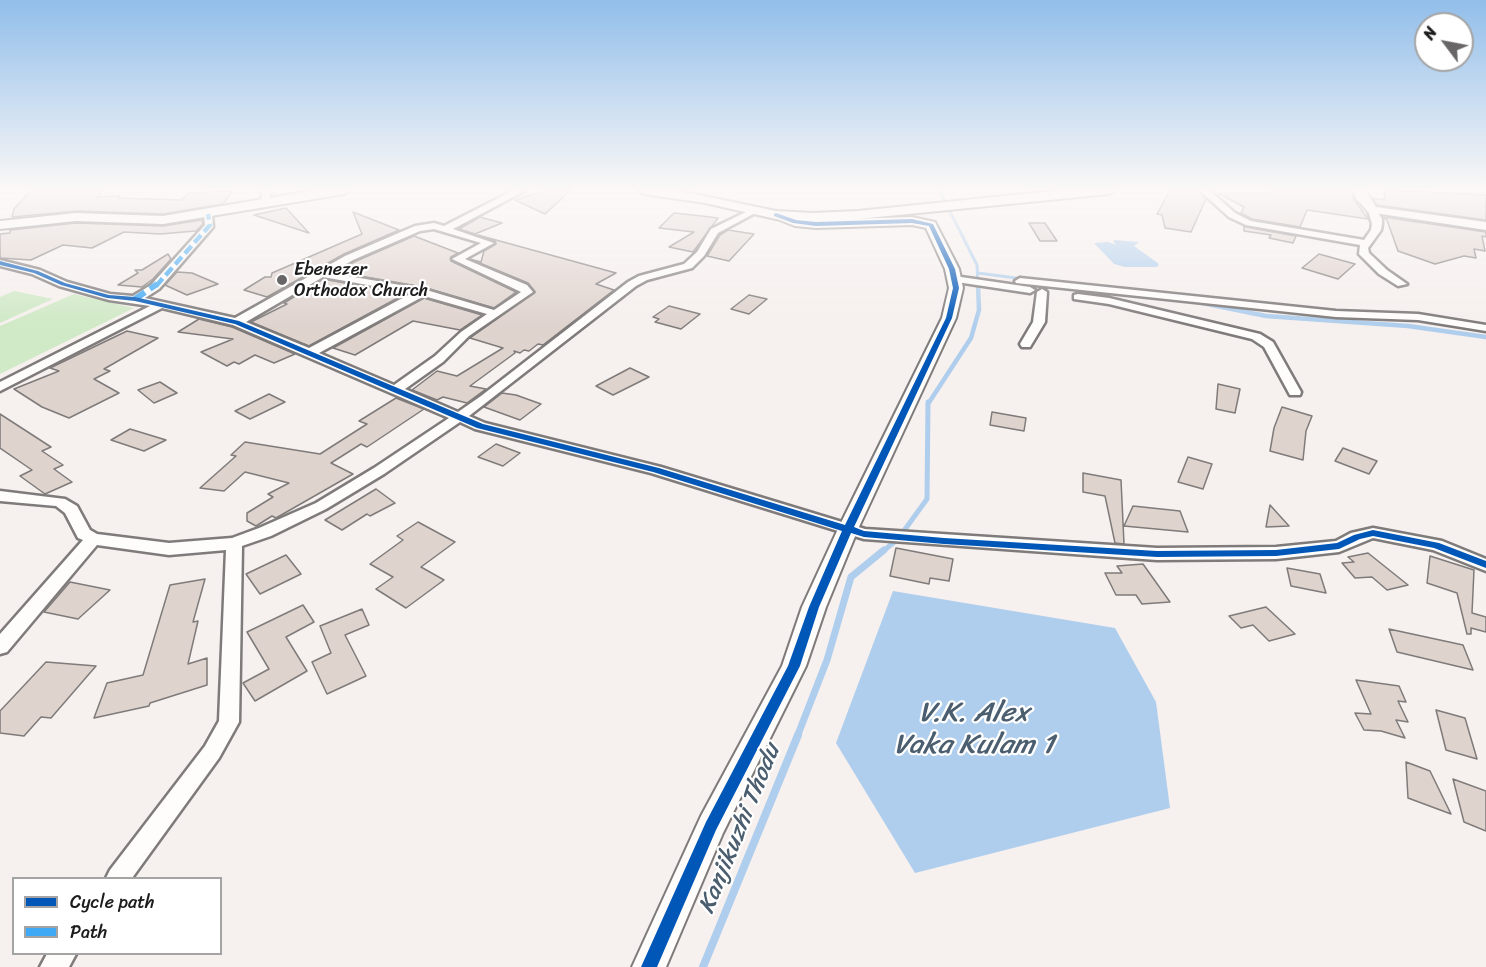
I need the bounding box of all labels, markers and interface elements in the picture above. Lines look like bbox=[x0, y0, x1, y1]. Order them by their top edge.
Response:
north arrow bbox=[1414, 12, 1474, 72]
text: N bbox=[1415, 21, 1445, 46]
place label: Ebenezer Orthodox Church bbox=[294, 259, 428, 302]
marker: Ebenezer Orthodox Church bbox=[275, 273, 289, 287]
water label: V.K. Alex Vaka Kulam 1 bbox=[894, 697, 1054, 763]
water label: Kanjikuzhi Thodu bbox=[693, 740, 787, 918]
legend bbox=[12, 877, 222, 955]
text: Cycle path bbox=[70, 886, 154, 918]
text: Path bbox=[70, 916, 107, 948]

